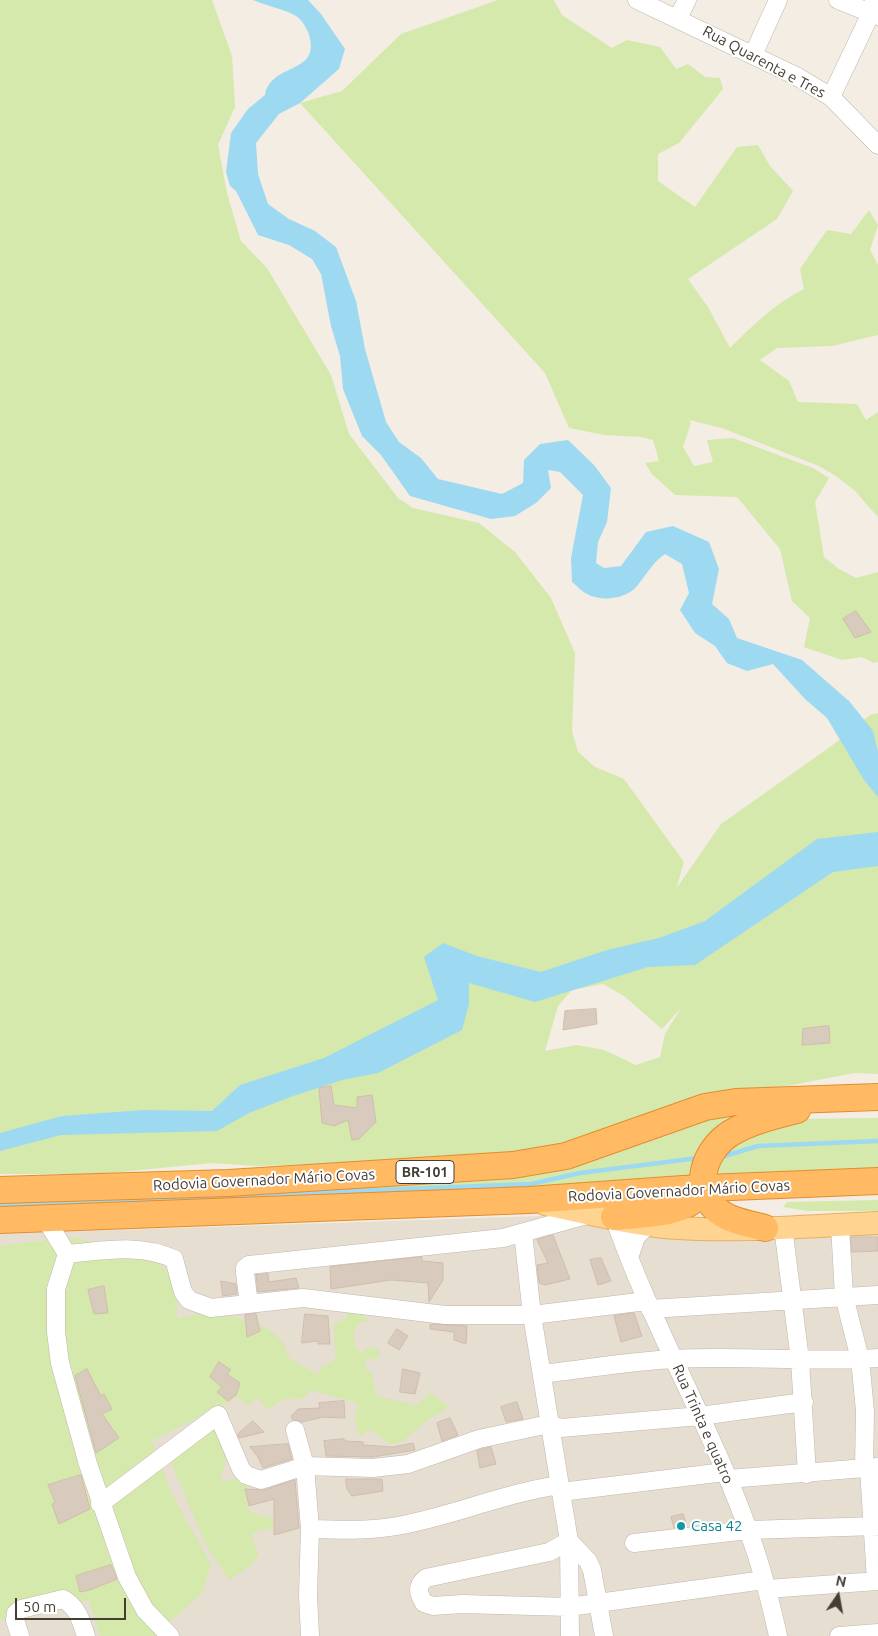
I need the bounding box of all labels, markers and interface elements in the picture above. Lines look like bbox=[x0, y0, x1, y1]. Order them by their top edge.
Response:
street label: Rua Quarenta e Tres bbox=[700, 22, 828, 102]
road number: BR-101 bbox=[396, 1160, 454, 1184]
street label: Rodovia Governador Mário Covas bbox=[153, 1165, 375, 1195]
street label: Rodovia Governador Mário Covas bbox=[568, 1176, 790, 1206]
street label: Rua Trinta e quatro bbox=[669, 1361, 737, 1487]
place label: Casa 42 bbox=[691, 1517, 742, 1535]
marker: Casa 42 bbox=[675, 1520, 687, 1532]
north arrow bbox=[813, 1571, 863, 1621]
text: N bbox=[834, 1572, 848, 1590]
scale bar bbox=[18, 1588, 129, 1620]
text: 50 m bbox=[23, 1598, 56, 1615]

